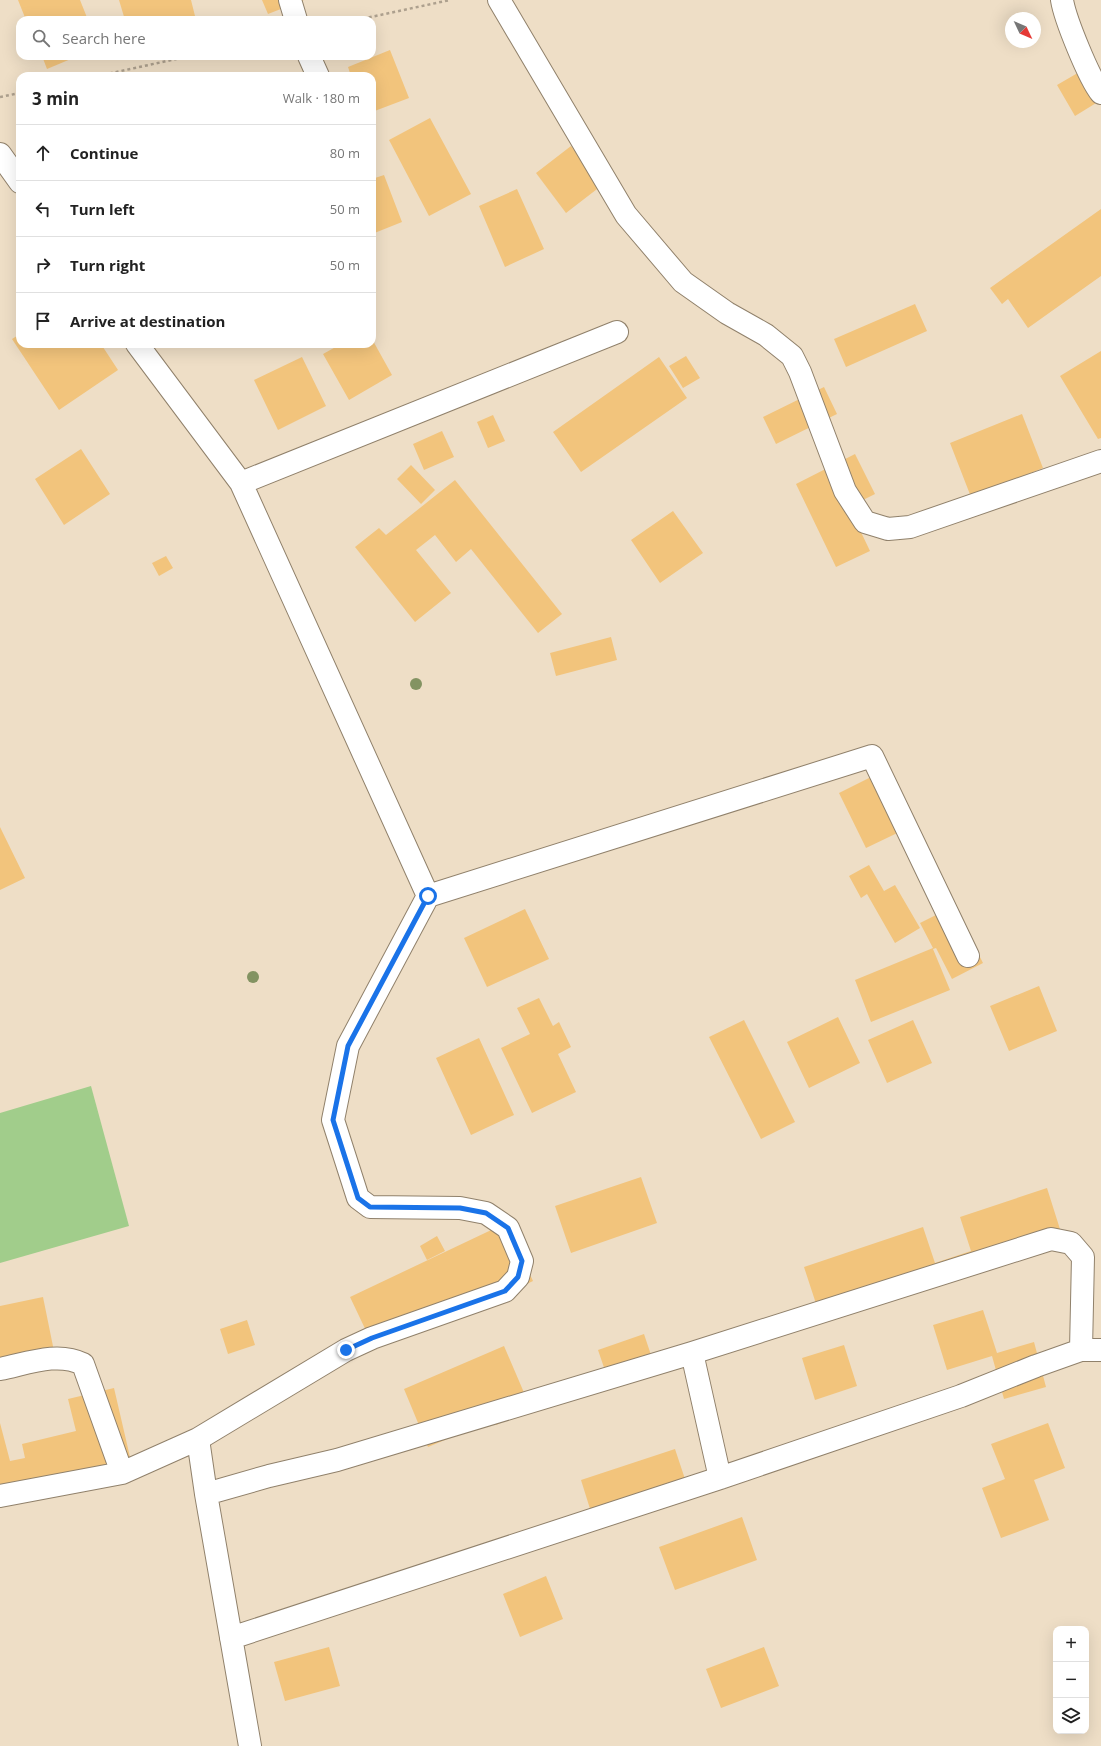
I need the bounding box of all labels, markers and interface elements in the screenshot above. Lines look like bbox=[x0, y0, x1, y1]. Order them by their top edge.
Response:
north arrow bbox=[1005, 12, 1041, 48]
search box bbox=[16, 16, 376, 60]
icon: search bbox=[30, 27, 52, 49]
text: Search here bbox=[62, 28, 146, 48]
text: 3 min bbox=[32, 87, 79, 110]
text: Walk · 180 m bbox=[283, 89, 360, 107]
icon: ahead bbox=[32, 142, 54, 164]
text: Continue bbox=[70, 143, 138, 163]
text: 80 m bbox=[330, 144, 360, 162]
icon: left bbox=[32, 198, 54, 220]
text: Turn left bbox=[70, 199, 135, 219]
text: 50 m bbox=[330, 200, 360, 218]
icon: right bbox=[32, 254, 54, 276]
text: Turn right bbox=[70, 255, 145, 275]
text: 50 m bbox=[330, 256, 360, 274]
icon: arrive bbox=[32, 310, 54, 332]
text: Arrive at destination bbox=[70, 311, 225, 331]
route start bbox=[419, 887, 437, 905]
route end bbox=[337, 1341, 355, 1359]
map controls bbox=[1053, 1626, 1089, 1734]
button: + bbox=[1053, 1626, 1089, 1662]
button: − bbox=[1053, 1662, 1089, 1698]
button: layers bbox=[1053, 1698, 1089, 1734]

